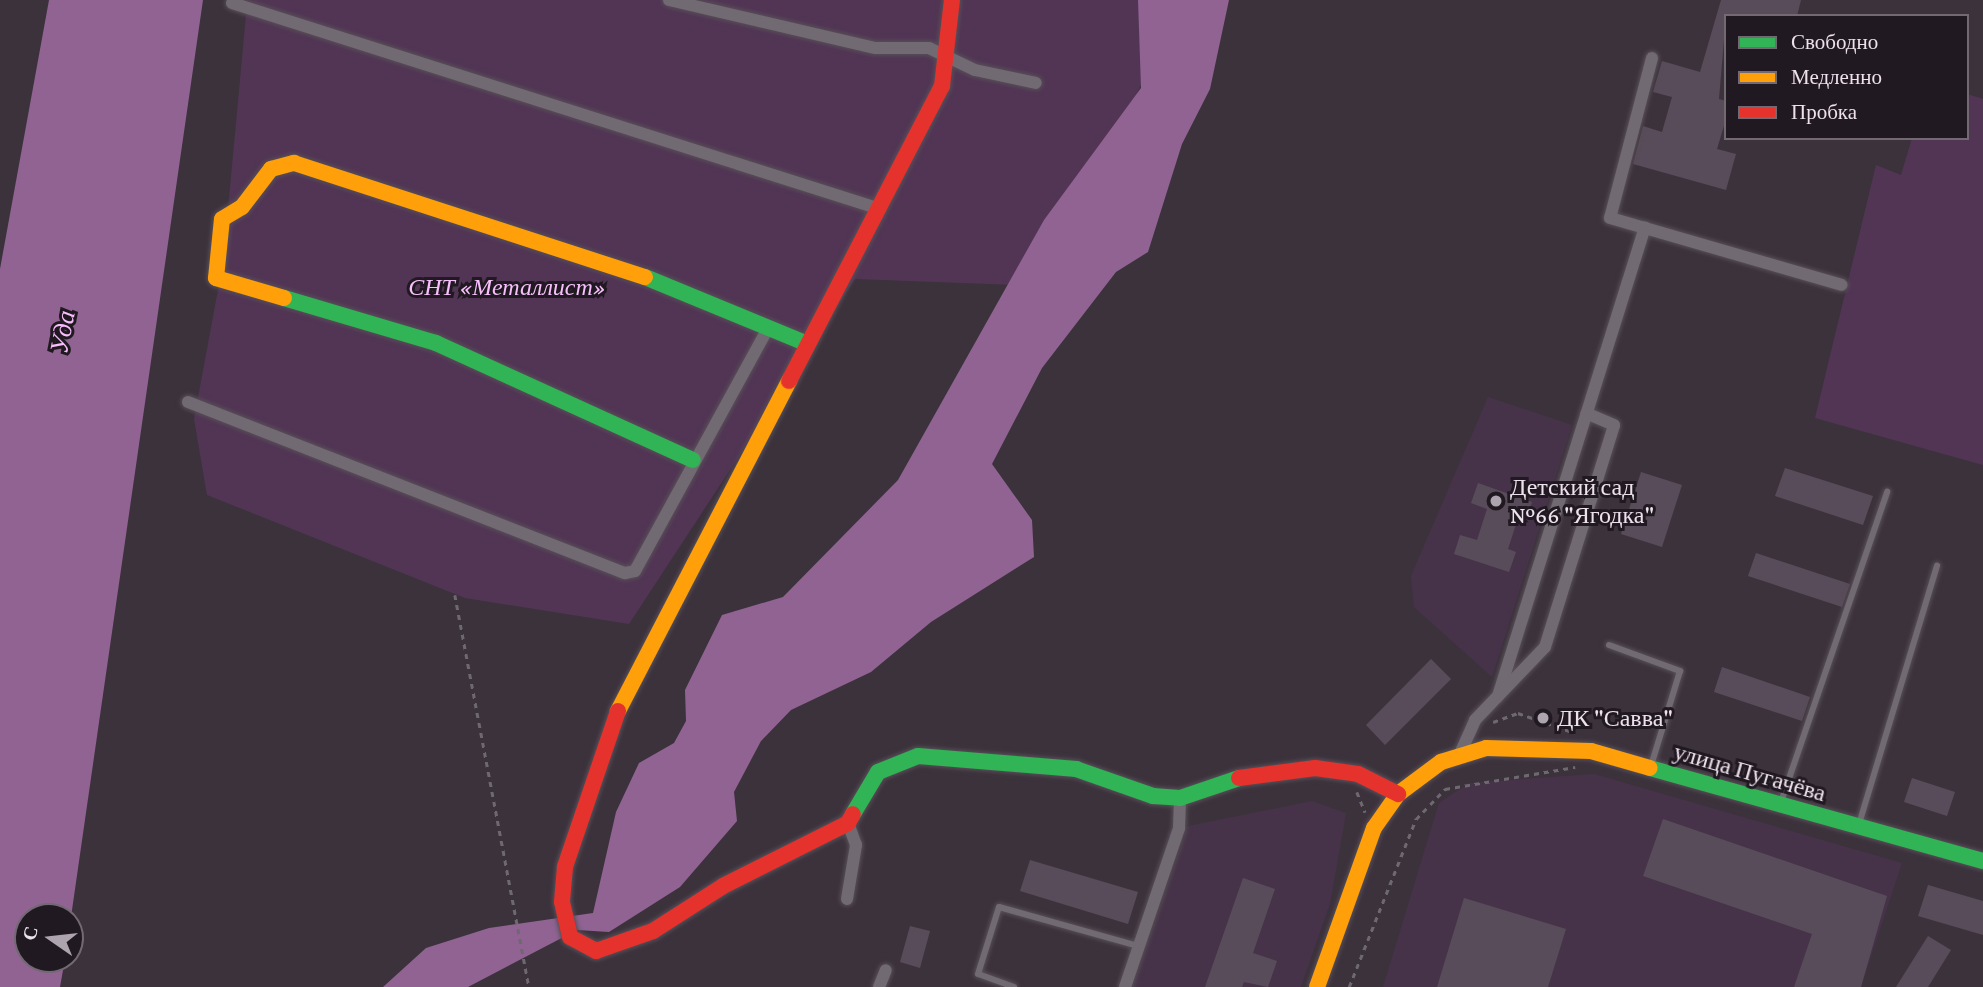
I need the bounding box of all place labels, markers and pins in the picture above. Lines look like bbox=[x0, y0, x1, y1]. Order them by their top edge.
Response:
place label: Детский сад №66 "Ягодка" bbox=[1510, 473, 1654, 529]
marker: Детский сад №66 "Ягодка" bbox=[1488, 493, 1504, 509]
place label: ДК "Савва" bbox=[1557, 704, 1673, 732]
marker: ДК "Савва" bbox=[1535, 710, 1551, 726]

